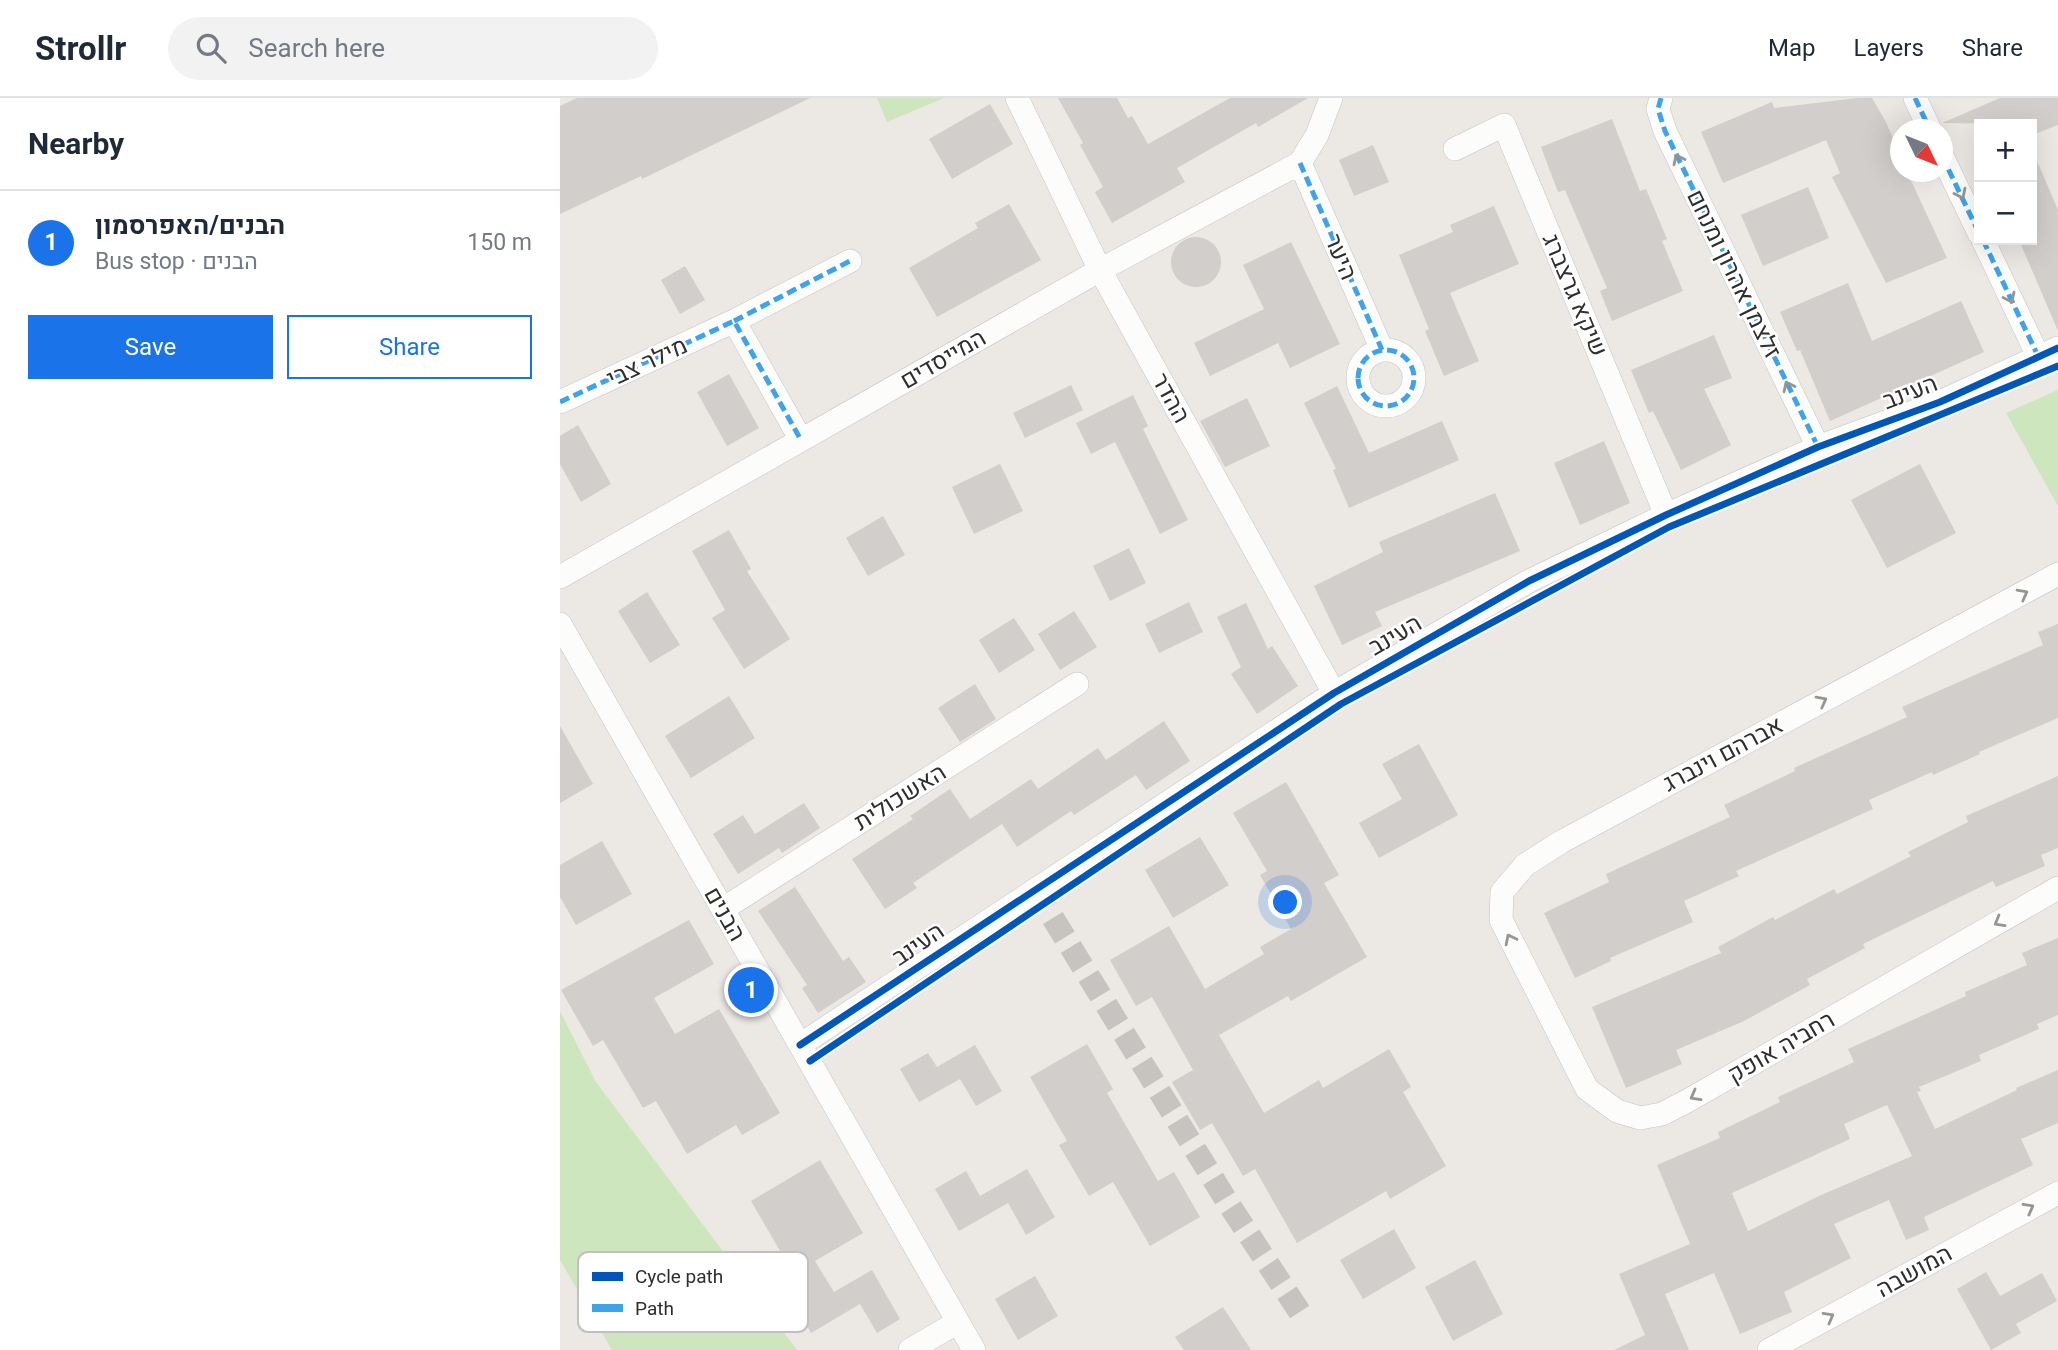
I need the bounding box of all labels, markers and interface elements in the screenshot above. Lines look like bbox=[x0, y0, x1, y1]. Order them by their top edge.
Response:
search box bbox=[168, 17, 658, 80]
text: Strollr bbox=[35, 29, 126, 68]
icon: search bbox=[192, 29, 230, 67]
text: Search here bbox=[248, 33, 385, 63]
text: Map bbox=[1768, 34, 1816, 62]
text: Layers bbox=[1854, 34, 1924, 62]
text: Share bbox=[1962, 34, 2023, 62]
north arrow bbox=[1890, 119, 1953, 182]
map controls bbox=[1974, 119, 2037, 245]
button: + bbox=[1974, 119, 2037, 182]
text: Nearby bbox=[28, 126, 124, 161]
one-way arrow bbox=[1672, 154, 1686, 166]
button: − bbox=[1974, 182, 2037, 245]
street label: זלצמן אהרון ומנחם bbox=[1681, 185, 1787, 363]
one-way arrow bbox=[1953, 187, 1967, 199]
text: הבנים/האפרסמון bbox=[95, 210, 285, 240]
text: 1 bbox=[44, 229, 58, 256]
text: 150 m bbox=[467, 229, 532, 256]
street label: שיקא גרצברג bbox=[1537, 229, 1613, 361]
street label: היער bbox=[1319, 230, 1363, 284]
text: Bus stop · הבנים bbox=[95, 248, 258, 275]
one-way arrow bbox=[2002, 291, 2016, 303]
button: Save bbox=[28, 315, 273, 379]
button: Share bbox=[287, 315, 532, 379]
street label: המייסדים bbox=[895, 323, 991, 395]
street label: מילר צבי bbox=[602, 331, 692, 393]
street label: ההדר bbox=[1146, 368, 1196, 428]
street label: העינב bbox=[1879, 369, 1941, 415]
one-way arrow bbox=[1782, 381, 1796, 393]
one-way arrow bbox=[2015, 589, 2028, 602]
street label: העינב bbox=[1364, 609, 1426, 661]
one-way arrow bbox=[1815, 696, 1827, 710]
street label: אברהם וינברג bbox=[1658, 711, 1788, 797]
street label: האשכולית bbox=[849, 758, 951, 836]
street label: הבנים bbox=[698, 882, 752, 946]
your location bbox=[1268, 885, 1302, 919]
one-way arrow bbox=[1993, 913, 2006, 926]
street label: העינב bbox=[887, 917, 949, 971]
one-way arrow bbox=[1505, 934, 1519, 946]
pin: 1 bbox=[728, 964, 774, 1016]
street label: רחביה אופק bbox=[1723, 1005, 1839, 1089]
one-way arrow bbox=[1690, 1088, 1703, 1101]
one-way arrow bbox=[2022, 1203, 2034, 1217]
street label: המושבה bbox=[1871, 1239, 1957, 1303]
legend bbox=[578, 1252, 808, 1332]
text: Cycle path bbox=[635, 1265, 723, 1288]
text: Path bbox=[635, 1297, 674, 1320]
one-way arrow bbox=[1822, 1312, 1834, 1325]

